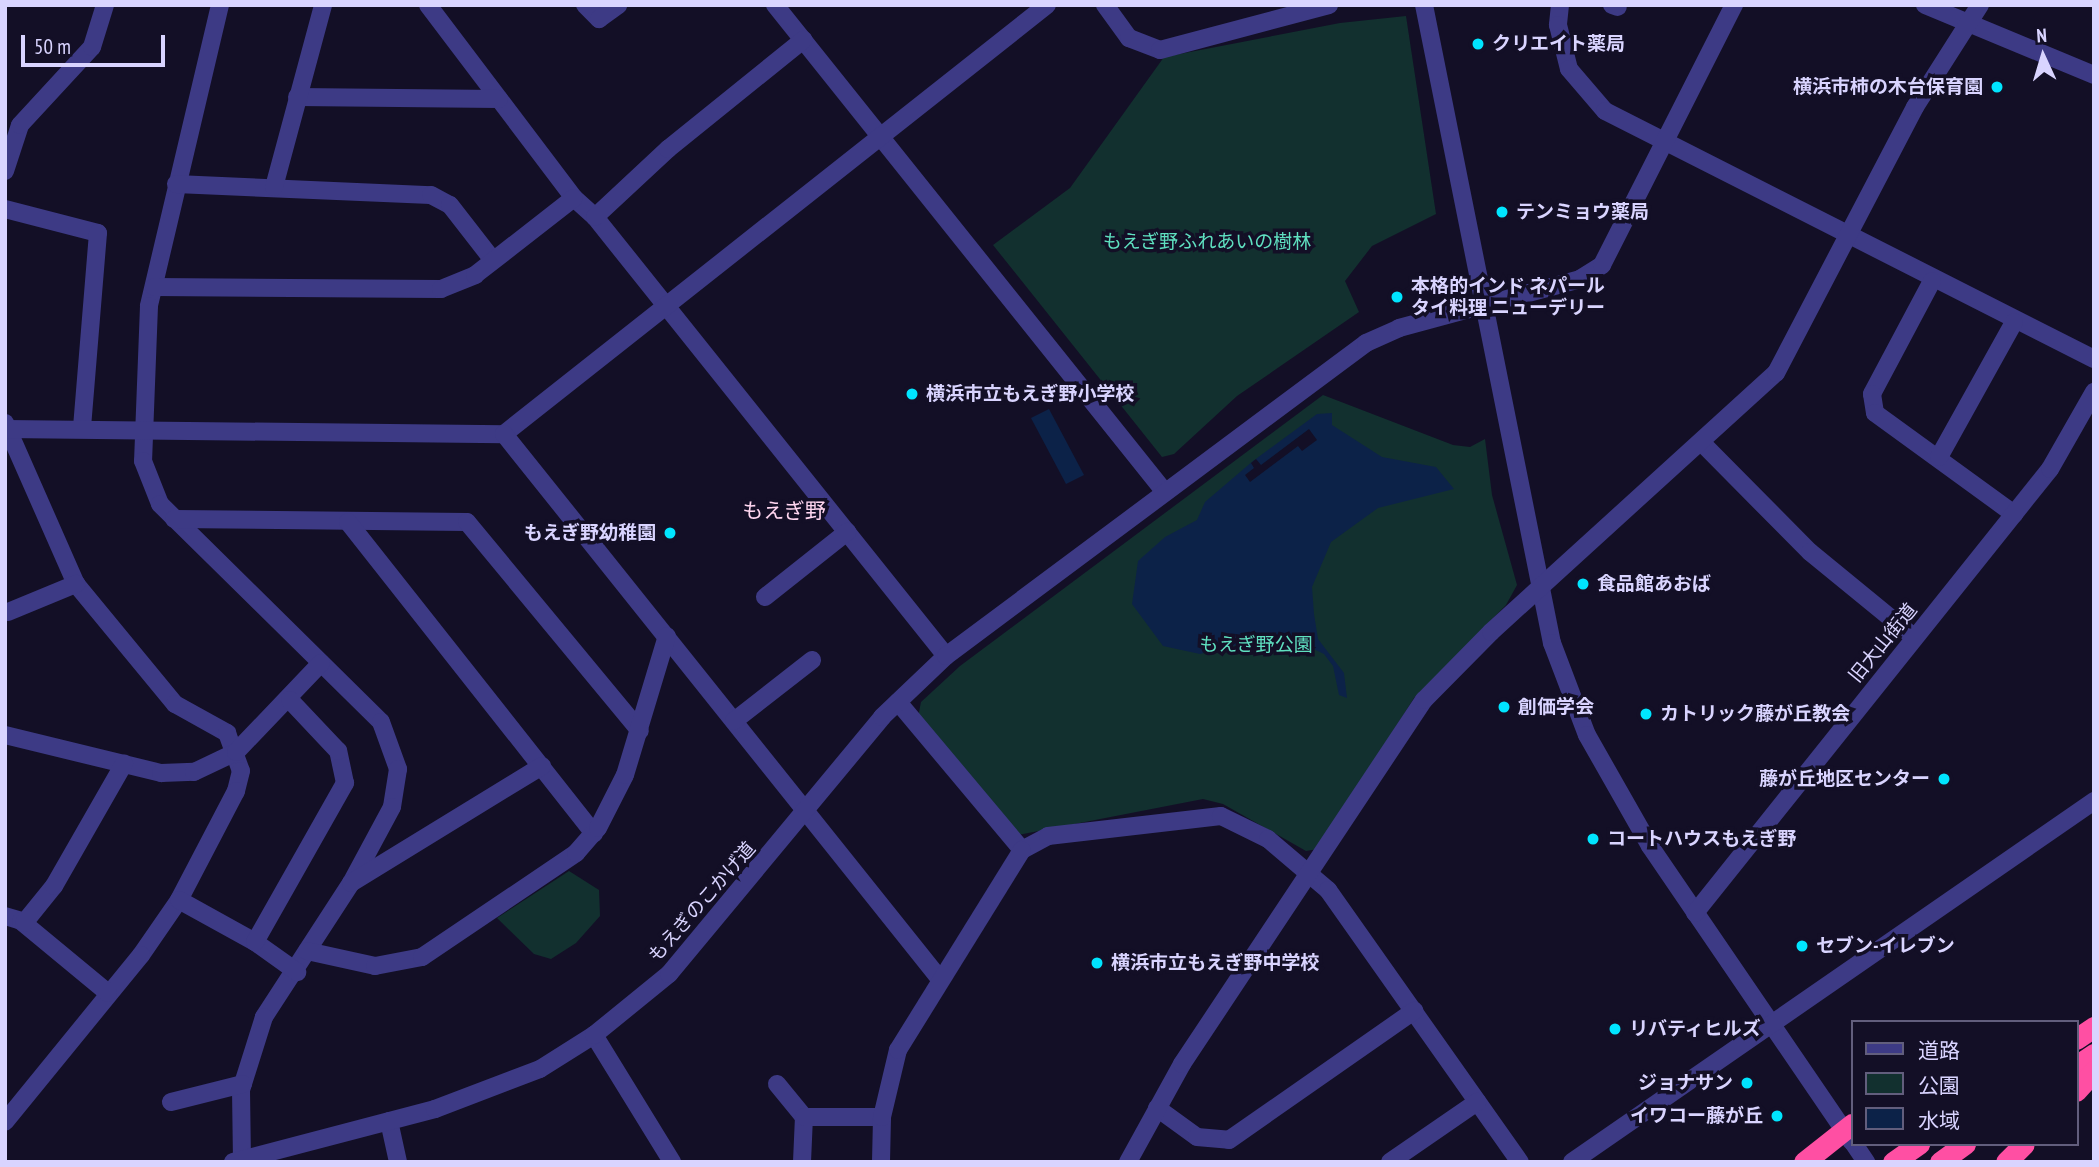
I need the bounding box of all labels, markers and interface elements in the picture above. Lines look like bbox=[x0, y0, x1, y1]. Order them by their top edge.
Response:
scale bar bbox=[24, 21, 168, 65]
north arrow bbox=[2008, 21, 2078, 91]
text: N bbox=[2036, 23, 2047, 47]
text: 50 m bbox=[34, 33, 71, 60]
place label: クリエイト薬局 bbox=[1492, 33, 1625, 55]
marker: クリエイト薬局 bbox=[1470, 36, 1486, 52]
place label: 横浜市柿の木台保育園 bbox=[1793, 76, 1983, 98]
marker: 横浜市柿の木台保育園 bbox=[1989, 79, 2005, 95]
place label: テンミョウ薬局 bbox=[1516, 201, 1649, 223]
marker: テンミョウ薬局 bbox=[1494, 204, 1510, 220]
park label: もえぎ野ふれあいの樹林 bbox=[1103, 231, 1311, 253]
place label: 本格的インド ネパール タイ料理 ニューデリー bbox=[1411, 275, 1605, 319]
marker: 本格的インド ネパール タイ料理 ニューデリー bbox=[1389, 289, 1405, 305]
place label: 横浜市立もえぎ野小学校 bbox=[926, 383, 1135, 405]
marker: 横浜市立もえぎ野小学校 bbox=[904, 386, 920, 402]
district label: もえぎ野 bbox=[742, 498, 826, 524]
place label: もえぎ野幼稚園 bbox=[523, 522, 656, 544]
marker: もえぎ野幼稚園 bbox=[662, 525, 678, 541]
place label: 食品館あおば bbox=[1597, 573, 1711, 595]
marker: 食品館あおば bbox=[1575, 576, 1591, 592]
street label: 旧大山街道 bbox=[1844, 599, 1922, 687]
park label: もえぎ野公園 bbox=[1199, 634, 1313, 656]
place label: 創価学会 bbox=[1518, 696, 1594, 718]
marker: 創価学会 bbox=[1496, 699, 1512, 715]
place label: カトリック藤が丘教会 bbox=[1660, 703, 1850, 725]
marker: カトリック藤が丘教会 bbox=[1638, 706, 1654, 722]
place label: 藤が丘地区センター bbox=[1759, 768, 1930, 790]
marker: 藤が丘地区センター bbox=[1936, 771, 1952, 787]
place label: コートハウスもえぎ野 bbox=[1607, 828, 1797, 850]
marker: コートハウスもえぎ野 bbox=[1585, 831, 1601, 847]
street label: もえぎのこかげ道 bbox=[644, 837, 760, 967]
place label: セブン-イレブン bbox=[1816, 935, 1955, 957]
marker: セブン-イレブン bbox=[1794, 938, 1810, 954]
place label: 横浜市立もえぎ野中学校 bbox=[1111, 952, 1320, 974]
marker: 横浜市立もえぎ野中学校 bbox=[1089, 955, 1105, 971]
place label: リバティヒルズ bbox=[1629, 1018, 1762, 1040]
legend bbox=[1850, 1020, 2078, 1146]
marker: リバティヒルズ bbox=[1607, 1021, 1623, 1037]
text: 道路 bbox=[1918, 1037, 1960, 1064]
place label: ジョナサン bbox=[1638, 1072, 1733, 1094]
text: 公園 bbox=[1918, 1072, 1960, 1099]
marker: ジョナサン bbox=[1739, 1075, 1755, 1091]
place label: イワコー藤が丘 bbox=[1630, 1105, 1763, 1127]
text: 水域 bbox=[1918, 1107, 1960, 1134]
marker: イワコー藤が丘 bbox=[1769, 1108, 1785, 1124]

